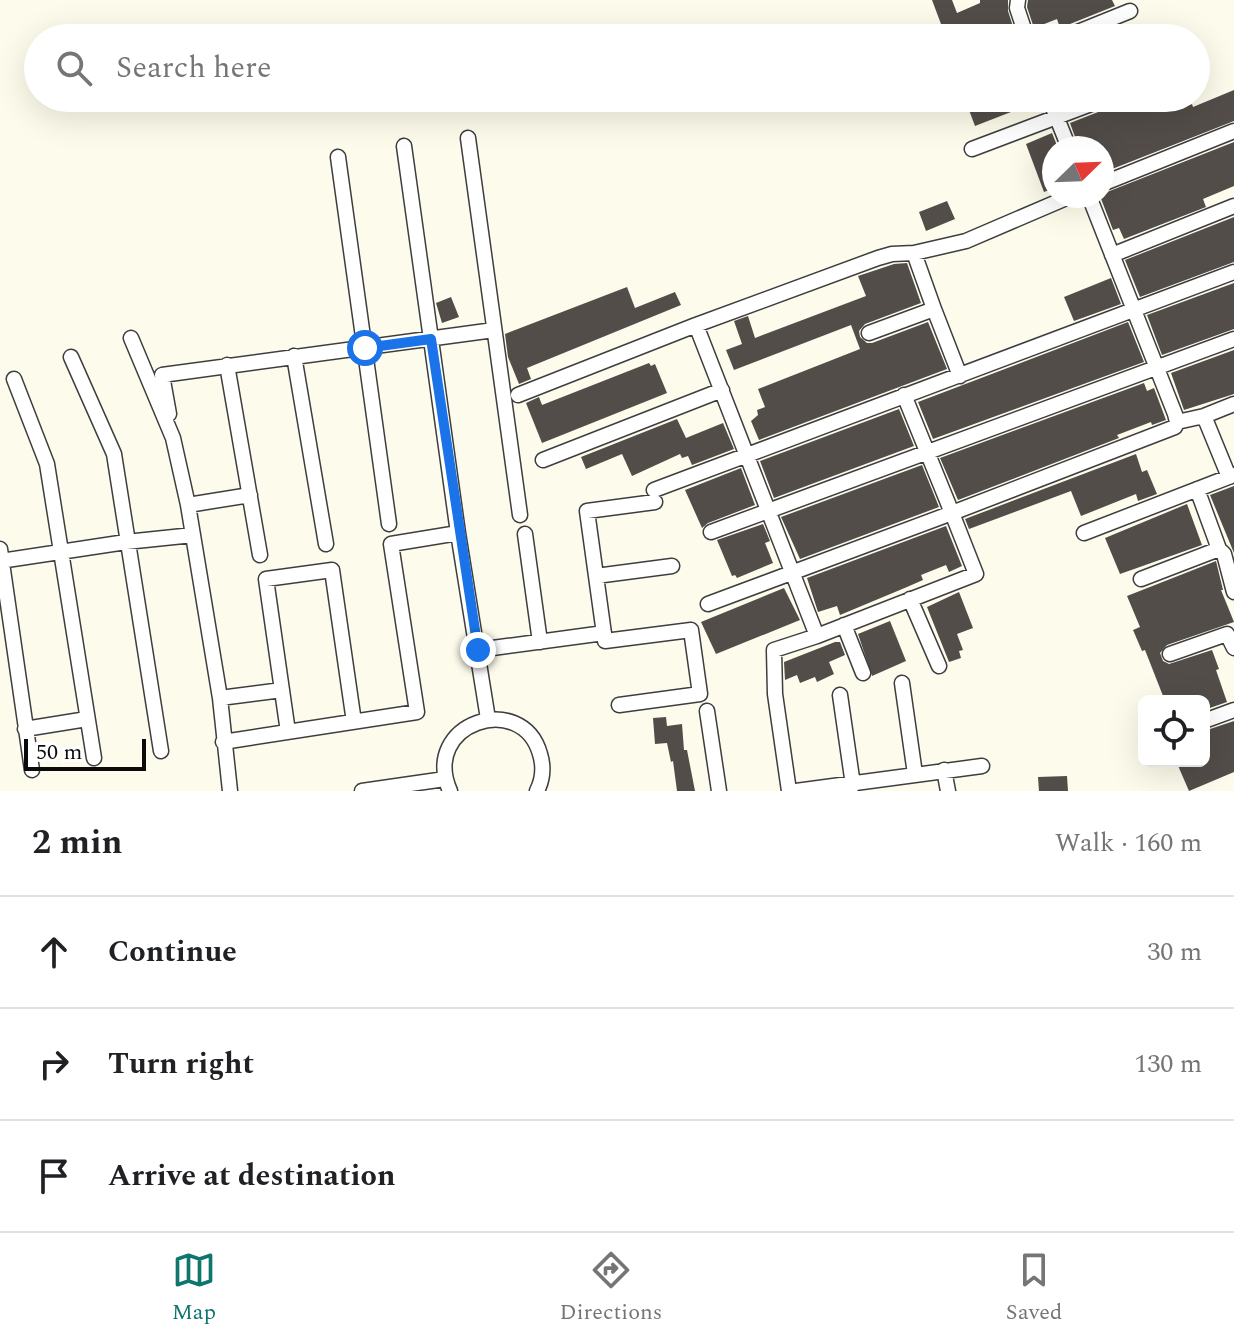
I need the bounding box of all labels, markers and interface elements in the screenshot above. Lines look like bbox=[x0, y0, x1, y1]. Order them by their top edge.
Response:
search box bbox=[24, 24, 1210, 112]
text: Search here bbox=[116, 45, 272, 91]
icon: search bbox=[52, 46, 96, 90]
north arrow bbox=[1042, 136, 1114, 208]
route start bbox=[347, 330, 383, 366]
route end bbox=[460, 632, 496, 668]
map controls bbox=[1138, 695, 1210, 767]
button: locate bbox=[1138, 695, 1210, 767]
scale bar bbox=[24, 735, 146, 771]
text: 50 m bbox=[36, 736, 82, 769]
text: 2 min bbox=[32, 817, 122, 869]
text: Walk · 160 m bbox=[1055, 823, 1202, 863]
text: Continue bbox=[108, 929, 237, 975]
icon: ahead bbox=[32, 930, 76, 974]
text: 30 m bbox=[1147, 932, 1202, 972]
text: Turn right bbox=[108, 1041, 254, 1087]
icon: right bbox=[32, 1042, 76, 1086]
text: 130 m bbox=[1134, 1044, 1202, 1084]
text: Arrive at destination bbox=[108, 1153, 395, 1199]
icon: arrive bbox=[32, 1154, 76, 1198]
tab: Map bbox=[172, 1248, 216, 1329]
tab: Directions bbox=[560, 1248, 662, 1329]
tab: Saved bbox=[1006, 1248, 1062, 1329]

